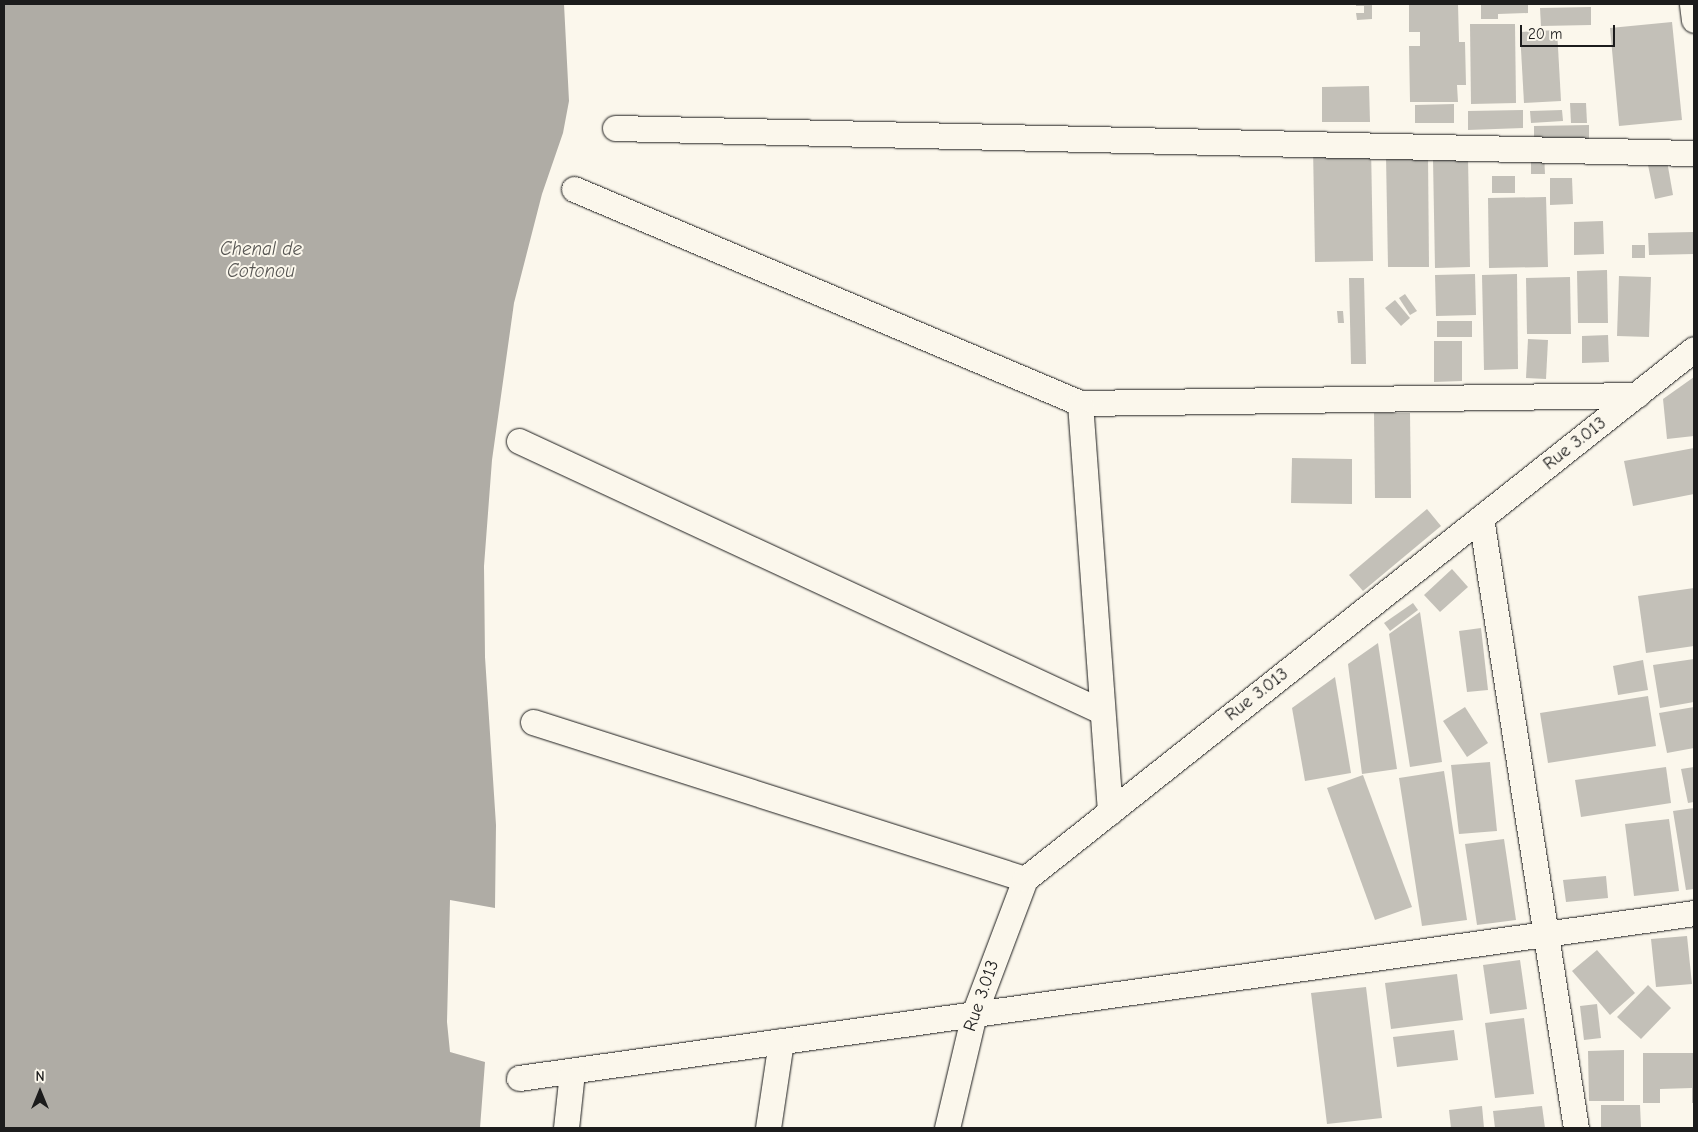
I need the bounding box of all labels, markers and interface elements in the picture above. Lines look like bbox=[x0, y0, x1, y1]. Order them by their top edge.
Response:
scale bar bbox=[1523, 15, 1618, 47]
text: 20 m bbox=[1528, 25, 1562, 43]
water label: Chenal de Cotonou bbox=[220, 239, 302, 283]
street label: Rue 3.013 bbox=[1539, 413, 1611, 475]
street label: Rue 3.013 bbox=[1221, 664, 1293, 726]
street label: Rue 3.013 bbox=[960, 957, 1004, 1035]
north arrow bbox=[15, 1067, 65, 1117]
text: N bbox=[35, 1068, 45, 1085]

